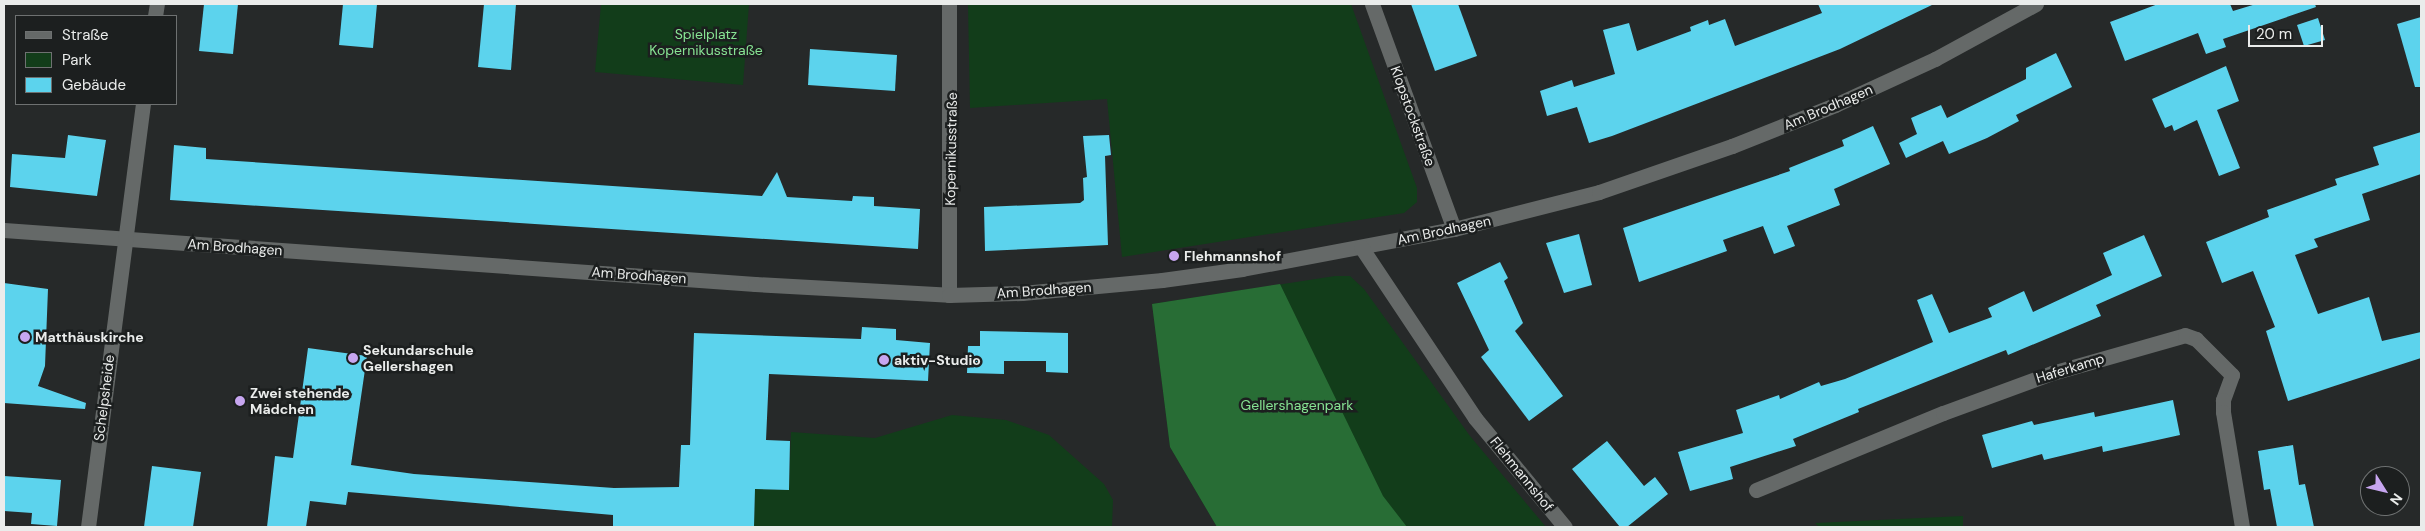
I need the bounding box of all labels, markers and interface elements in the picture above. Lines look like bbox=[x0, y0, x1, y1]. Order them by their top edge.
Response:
legend bbox=[15, 15, 178, 105]
scale bar bbox=[2250, 15, 2325, 47]
text: 20 m bbox=[2256, 24, 2292, 44]
text: Straße bbox=[62, 25, 109, 45]
park label: Spielplatz Kopernikusstraße bbox=[649, 26, 763, 58]
text: Park bbox=[62, 50, 92, 70]
street label: Klopstockstraße bbox=[1387, 64, 1439, 168]
text: Gebäude bbox=[62, 75, 126, 95]
street label: Am Brodhagen bbox=[1781, 81, 1875, 133]
street label: Kopernikusstraße bbox=[942, 92, 960, 206]
street label: Am Brodhagen bbox=[1396, 212, 1492, 248]
street label: Am Brodhagen bbox=[187, 235, 283, 259]
place label: Flehmannshof bbox=[1184, 248, 1281, 264]
marker: Flehmannshof bbox=[1168, 250, 1180, 262]
street label: Am Brodhagen bbox=[591, 263, 687, 287]
street label: Am Brodhagen bbox=[996, 278, 1092, 302]
place label: Matthäuskirche bbox=[35, 329, 144, 345]
marker: Matthäuskirche bbox=[19, 331, 31, 343]
place label: Sekundarschule Gellershagen bbox=[363, 342, 474, 374]
street label: Haferkamp bbox=[2034, 350, 2106, 386]
marker: Sekundarschule Gellershagen bbox=[347, 352, 359, 364]
place label: aktiv-Studio bbox=[894, 352, 981, 368]
street label: Schelpsheide bbox=[90, 354, 118, 442]
marker: aktiv-Studio bbox=[878, 354, 890, 366]
place label: Zwei stehende Mädchen bbox=[250, 385, 350, 418]
marker: Zwei stehende Mädchen bbox=[234, 395, 246, 407]
park label: Gellershagenpark bbox=[1241, 397, 1353, 413]
street label: Flehmannshof bbox=[1487, 433, 1557, 515]
north arrow bbox=[2360, 466, 2410, 516]
text: N bbox=[2386, 490, 2407, 509]

